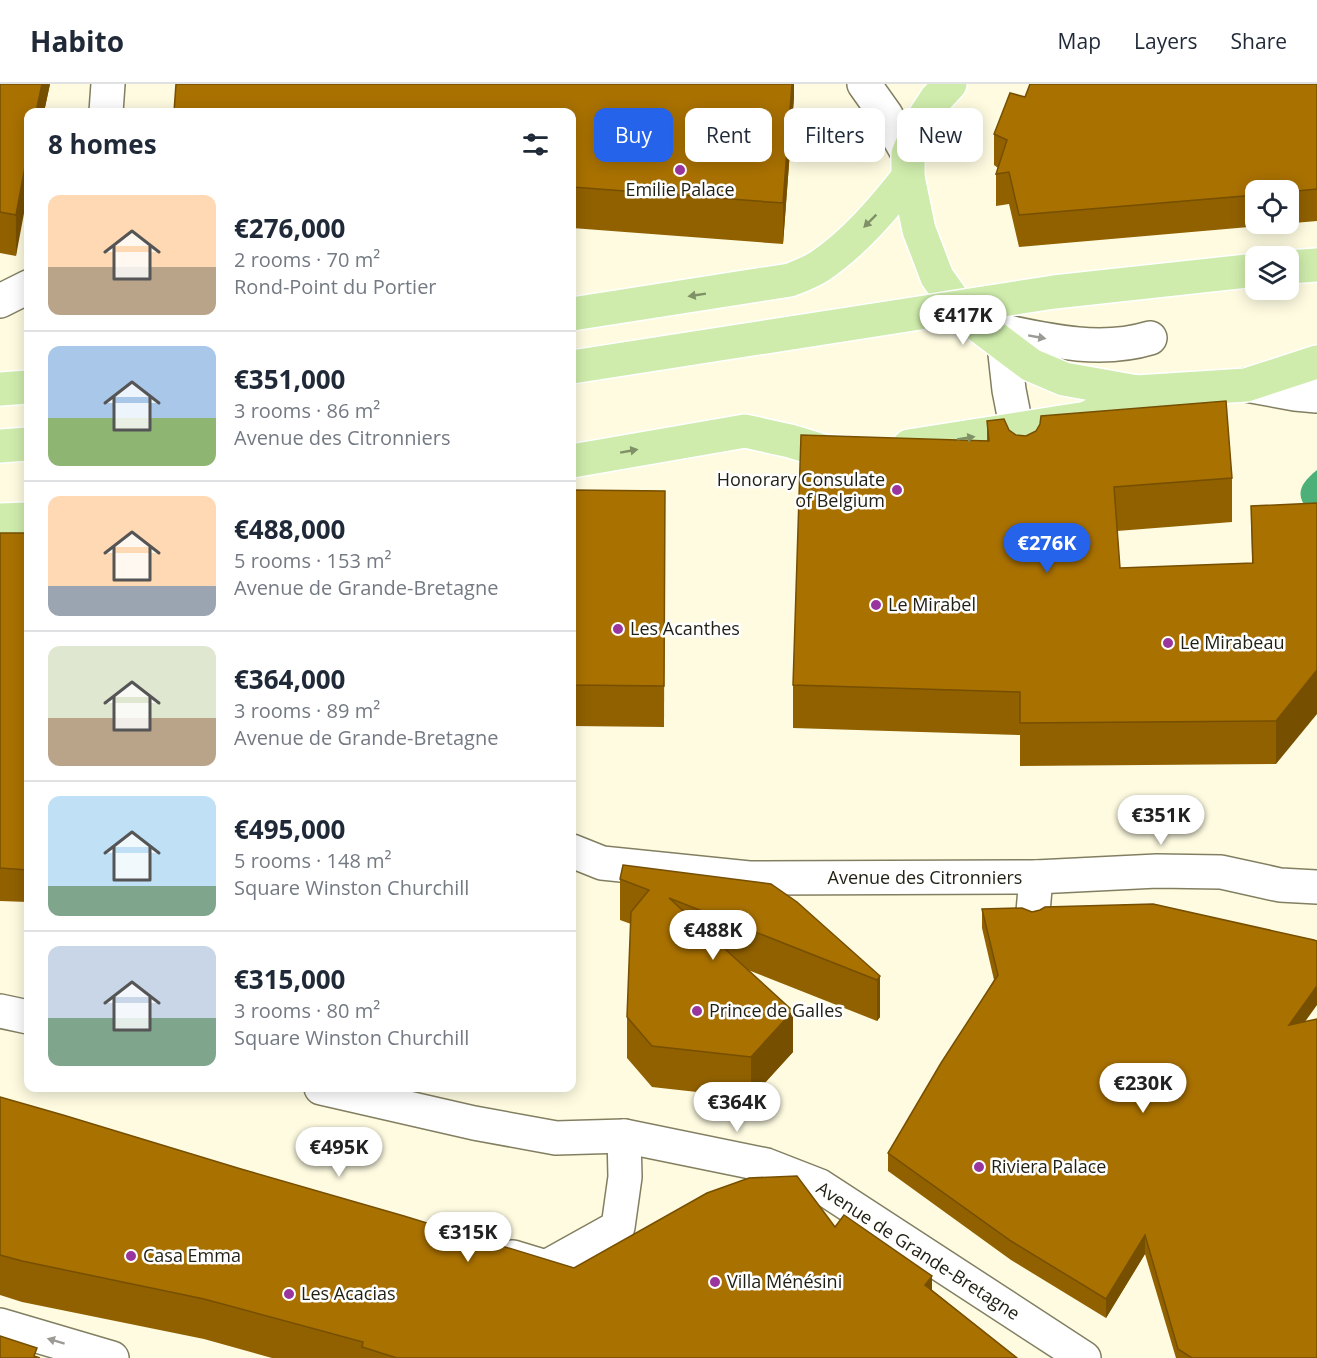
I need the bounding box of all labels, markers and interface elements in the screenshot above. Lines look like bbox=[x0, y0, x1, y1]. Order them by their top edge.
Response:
text: Habito bbox=[30, 22, 124, 60]
text: Map bbox=[1058, 27, 1101, 55]
text: Layers bbox=[1134, 27, 1198, 55]
text: Share bbox=[1231, 27, 1287, 55]
chip: Buy bbox=[594, 108, 673, 162]
chip: Rent bbox=[685, 108, 772, 162]
chip: Filters bbox=[784, 108, 885, 162]
chip: New bbox=[897, 108, 983, 162]
text: 8 homes bbox=[48, 126, 157, 162]
icon: filters bbox=[519, 128, 552, 161]
marker: Emilie Palace bbox=[673, 163, 687, 177]
place label: Emilie Palace bbox=[625, 177, 735, 201]
map controls bbox=[1245, 180, 1299, 300]
button: locate bbox=[1245, 180, 1299, 234]
text: €276,000 bbox=[234, 210, 345, 246]
one-way arrow bbox=[864, 213, 878, 227]
icon: home bbox=[96, 219, 168, 291]
text: 2 rooms · 70 m² bbox=[234, 246, 380, 273]
button: layers bbox=[1245, 246, 1299, 300]
text: Rond-Point du Portier bbox=[234, 273, 437, 300]
one-way arrow bbox=[687, 290, 706, 299]
pin: €417K bbox=[921, 295, 1005, 346]
text: €417K bbox=[933, 301, 993, 328]
one-way arrow bbox=[1027, 333, 1046, 342]
text: €351,000 bbox=[234, 361, 345, 397]
icon: home bbox=[96, 370, 168, 442]
text: 3 rooms · 86 m² bbox=[234, 397, 380, 424]
text: Avenue des Citronniers bbox=[234, 424, 451, 451]
one-way arrow bbox=[956, 433, 975, 442]
one-way arrow bbox=[620, 446, 639, 455]
place label: Honorary Consulate of Belgium bbox=[717, 467, 885, 512]
marker: Honorary Consulate of Belgium bbox=[890, 483, 904, 497]
text: €488,000 bbox=[234, 511, 345, 547]
icon: home bbox=[96, 520, 168, 592]
pin: €276K bbox=[1005, 523, 1089, 574]
text: €276K bbox=[1017, 529, 1077, 556]
text: 5 rooms · 153 m² bbox=[234, 547, 392, 574]
text: Avenue de Grande-Bretagne bbox=[234, 574, 498, 601]
place label: Le Mirabel bbox=[888, 592, 976, 616]
marker: Le Mirabel bbox=[869, 598, 883, 612]
place label: Les Acanthes bbox=[630, 616, 740, 640]
marker: Les Acanthes bbox=[611, 622, 625, 636]
place label: Le Mirabeau bbox=[1180, 630, 1284, 654]
marker: Le Mirabeau bbox=[1161, 636, 1175, 650]
text: €364,000 bbox=[234, 661, 345, 697]
icon: home bbox=[96, 670, 168, 742]
text: 3 rooms · 89 m² bbox=[234, 697, 380, 724]
text: Avenue de Grande-Bretagne bbox=[234, 724, 498, 751]
pin: €351K bbox=[1119, 795, 1203, 846]
text: €351K bbox=[1131, 801, 1191, 828]
text: €495,000 bbox=[234, 811, 345, 847]
icon: home bbox=[96, 820, 168, 892]
text: 5 rooms · 148 m² bbox=[234, 847, 392, 874]
street label: Avenue des Citronniers bbox=[828, 865, 1022, 889]
text: Square Winston Churchill bbox=[234, 874, 469, 901]
pin: €488K bbox=[671, 910, 755, 961]
text: €488K bbox=[683, 916, 743, 943]
text: €315,000 bbox=[234, 961, 345, 997]
icon: home bbox=[96, 970, 168, 1042]
text: 3 rooms · 80 m² bbox=[234, 997, 380, 1024]
place label: Prince de Galles bbox=[709, 998, 843, 1022]
marker: Prince de Galles bbox=[690, 1004, 704, 1018]
text: Square Winston Churchill bbox=[234, 1024, 469, 1051]
pin: €230K bbox=[1101, 1063, 1185, 1114]
text: €230K bbox=[1113, 1069, 1173, 1096]
pin: €364K bbox=[695, 1082, 779, 1133]
text: €364K bbox=[707, 1088, 767, 1115]
pin: €495K bbox=[297, 1127, 381, 1178]
text: €495K bbox=[309, 1133, 369, 1160]
place label: Riviera Palace bbox=[991, 1154, 1106, 1178]
marker: Riviera Palace bbox=[972, 1160, 986, 1174]
street label: Avenue de Grande-Bretagne bbox=[812, 1175, 1025, 1325]
pin: €315K bbox=[426, 1212, 510, 1263]
text: €315K bbox=[438, 1218, 498, 1245]
place label: Casa Emma bbox=[143, 1243, 241, 1267]
marker: Casa Emma bbox=[124, 1249, 138, 1263]
place label: Villa Ménésini bbox=[727, 1269, 842, 1293]
marker: Villa Ménésini bbox=[708, 1275, 722, 1289]
place label: Les Acacias bbox=[301, 1281, 396, 1305]
marker: Les Acacias bbox=[282, 1287, 296, 1301]
one-way arrow bbox=[47, 1336, 65, 1345]

